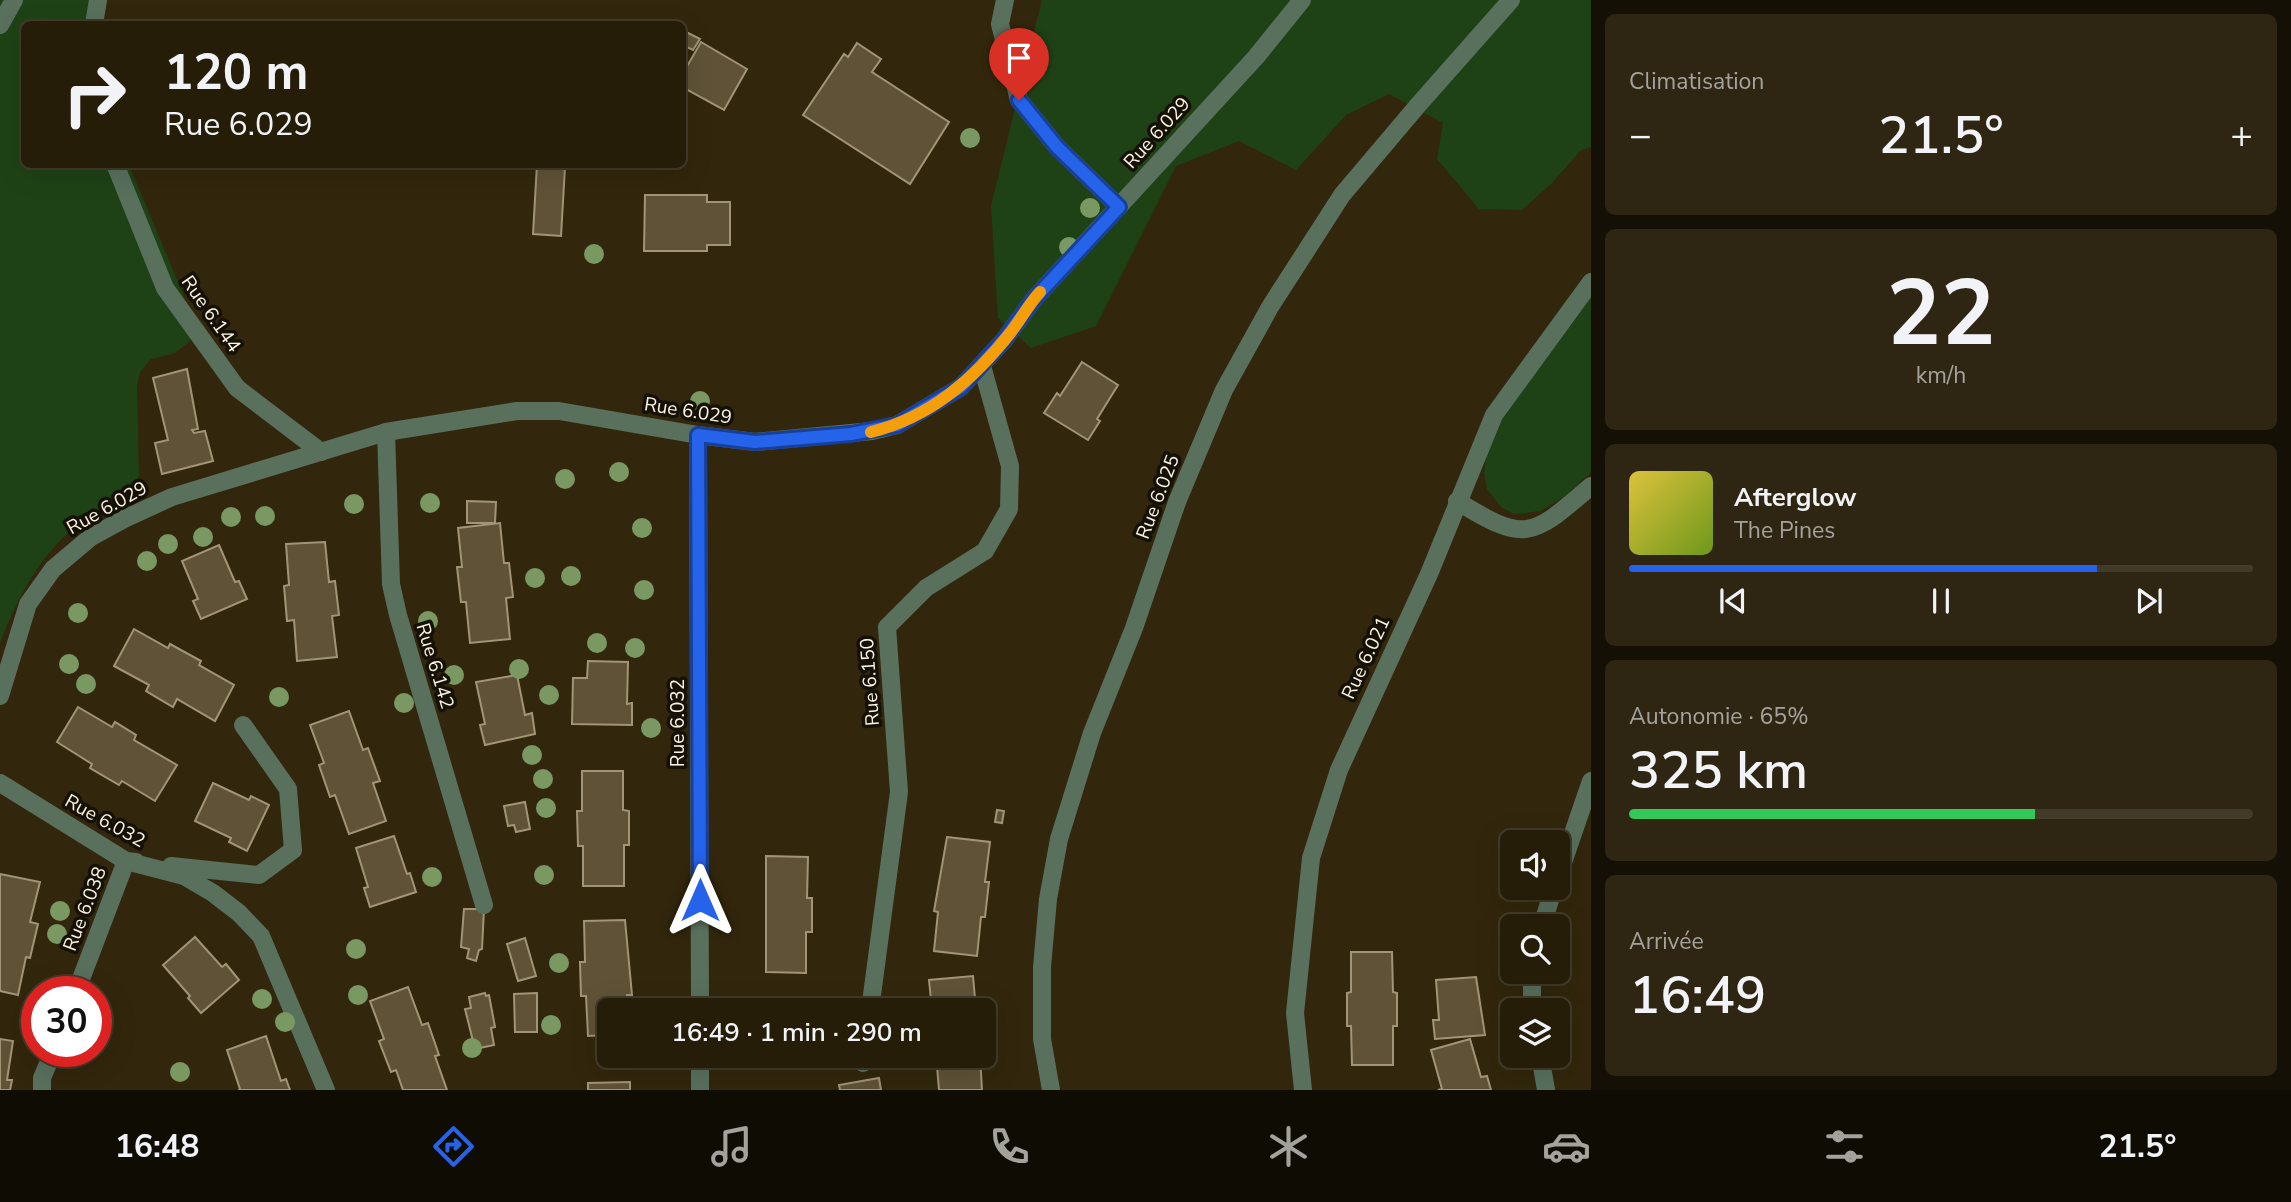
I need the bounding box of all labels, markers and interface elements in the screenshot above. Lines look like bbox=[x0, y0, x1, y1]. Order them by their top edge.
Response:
pin bbox=[989, 28, 1049, 100]
text: 120 m bbox=[164, 39, 308, 106]
icon: arrive bbox=[1000, 39, 1038, 77]
icon: right bbox=[49, 49, 140, 140]
text: Climatisation bbox=[1629, 66, 1764, 97]
street label: Rue 6.029 bbox=[1118, 91, 1196, 175]
text: 21.5° bbox=[1878, 100, 2004, 171]
text: Rue 6.029 bbox=[164, 103, 313, 146]
text: − bbox=[1629, 110, 1652, 161]
text: + bbox=[2230, 110, 2253, 161]
text: 22 bbox=[1886, 252, 1996, 376]
street label: Rue 6.144 bbox=[175, 270, 247, 358]
text: km/h bbox=[1916, 360, 1966, 391]
street label: Rue 6.029 bbox=[642, 391, 734, 431]
street label: Rue 6.025 bbox=[1130, 451, 1186, 543]
street label: Rue 6.029 bbox=[62, 475, 152, 541]
text: Afterglow bbox=[1734, 480, 1857, 515]
text: The Pines bbox=[1734, 515, 1835, 546]
icon: previous bbox=[1714, 582, 1752, 620]
icon: pause bbox=[1922, 582, 1960, 620]
icon: next bbox=[2130, 582, 2168, 620]
street label: Rue 6.021 bbox=[1336, 612, 1396, 704]
street label: Rue 6.142 bbox=[410, 620, 460, 712]
street label: Rue 6.150 bbox=[854, 637, 886, 727]
street label: Rue 6.032 bbox=[665, 679, 691, 767]
text: Autonomie · 65% bbox=[1629, 701, 1809, 732]
text: 325 km bbox=[1629, 735, 1808, 806]
street label: Rue 6.032 bbox=[60, 788, 150, 854]
map controls bbox=[1500, 830, 1570, 1068]
button: sound bbox=[1500, 830, 1570, 900]
street label: Rue 6.038 bbox=[57, 863, 113, 955]
position arrow bbox=[663, 863, 737, 937]
button: search bbox=[1500, 914, 1570, 984]
text: Arrivée bbox=[1629, 926, 1704, 957]
text: 16:49 bbox=[1629, 960, 1766, 1031]
speed limit sign: 30 bbox=[21, 976, 112, 1067]
button: layers bbox=[1500, 998, 1570, 1068]
text: 16:49 · 1 min · 290 m bbox=[671, 1015, 922, 1050]
icon: directions bbox=[429, 1122, 478, 1171]
icon: music bbox=[707, 1122, 756, 1171]
icon: phone bbox=[985, 1122, 1034, 1171]
icon: climate bbox=[1264, 1122, 1313, 1171]
icon: car bbox=[1542, 1122, 1591, 1171]
icon: filters bbox=[1820, 1122, 1869, 1171]
text: 16:48 bbox=[115, 1125, 199, 1168]
text: 21.5° bbox=[2099, 1125, 2176, 1168]

